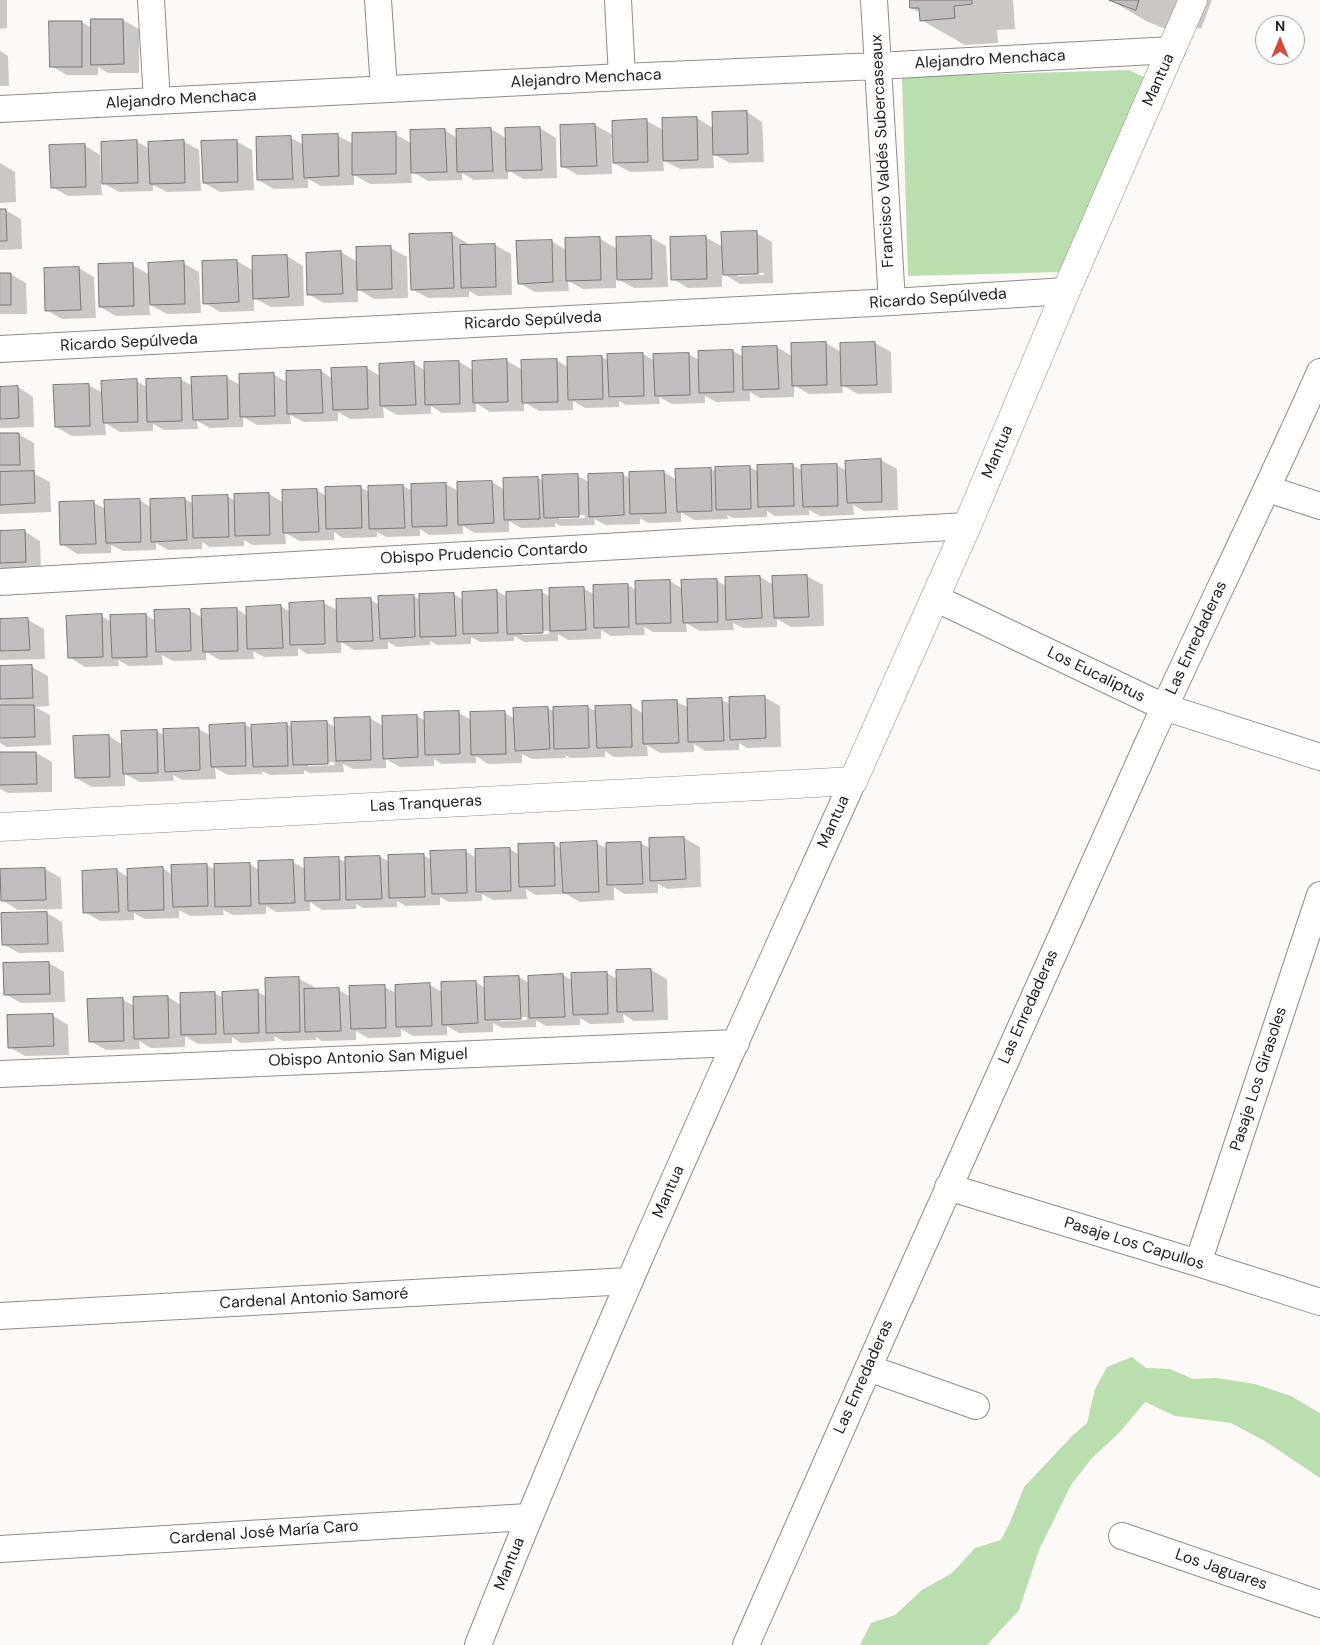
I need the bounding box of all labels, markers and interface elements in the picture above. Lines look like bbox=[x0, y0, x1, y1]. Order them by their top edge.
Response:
north arrow bbox=[1255, 15, 1305, 65]
text: N bbox=[1275, 17, 1285, 35]
street label: Francisco Valdés Subercaseaux bbox=[867, 34, 899, 268]
street label: Alejandro Menchaca bbox=[914, 46, 1066, 74]
street label: Mantua bbox=[1139, 51, 1179, 109]
street label: Alejandro Menchaca bbox=[510, 65, 662, 93]
street label: Alejandro Menchaca bbox=[105, 86, 257, 114]
street label: Ricardo Sepúlveda bbox=[869, 285, 1007, 313]
street label: Ricardo Sepúlveda bbox=[464, 308, 602, 334]
street label: Ricardo Sepúlveda bbox=[60, 330, 198, 356]
street label: Mantua bbox=[978, 423, 1018, 481]
street label: Obispo Prudencio Contardo bbox=[380, 539, 588, 569]
street label: Las Enredaderas bbox=[1162, 578, 1232, 698]
street label: Los Eucaliptus bbox=[1044, 643, 1148, 707]
street label: Las Tranqueras bbox=[369, 791, 483, 817]
street label: Mantua bbox=[814, 793, 854, 851]
street label: Las Enredaderas bbox=[995, 947, 1063, 1067]
street label: Pasaje Los Girasoles bbox=[1227, 1005, 1291, 1153]
street label: Obispo Antonio San Miguel bbox=[268, 1045, 468, 1071]
street label: Mantua bbox=[649, 1163, 689, 1221]
street label: Pasaje Los Capullos bbox=[1062, 1214, 1206, 1274]
street label: Cardenal Antonio Samoré bbox=[219, 1284, 409, 1314]
street label: Las Enredaderas bbox=[830, 1317, 898, 1437]
street label: Cardenal José María Caro bbox=[169, 1517, 359, 1549]
street label: Mantua bbox=[491, 1535, 529, 1593]
street label: Los Jaguares bbox=[1172, 1545, 1270, 1595]

